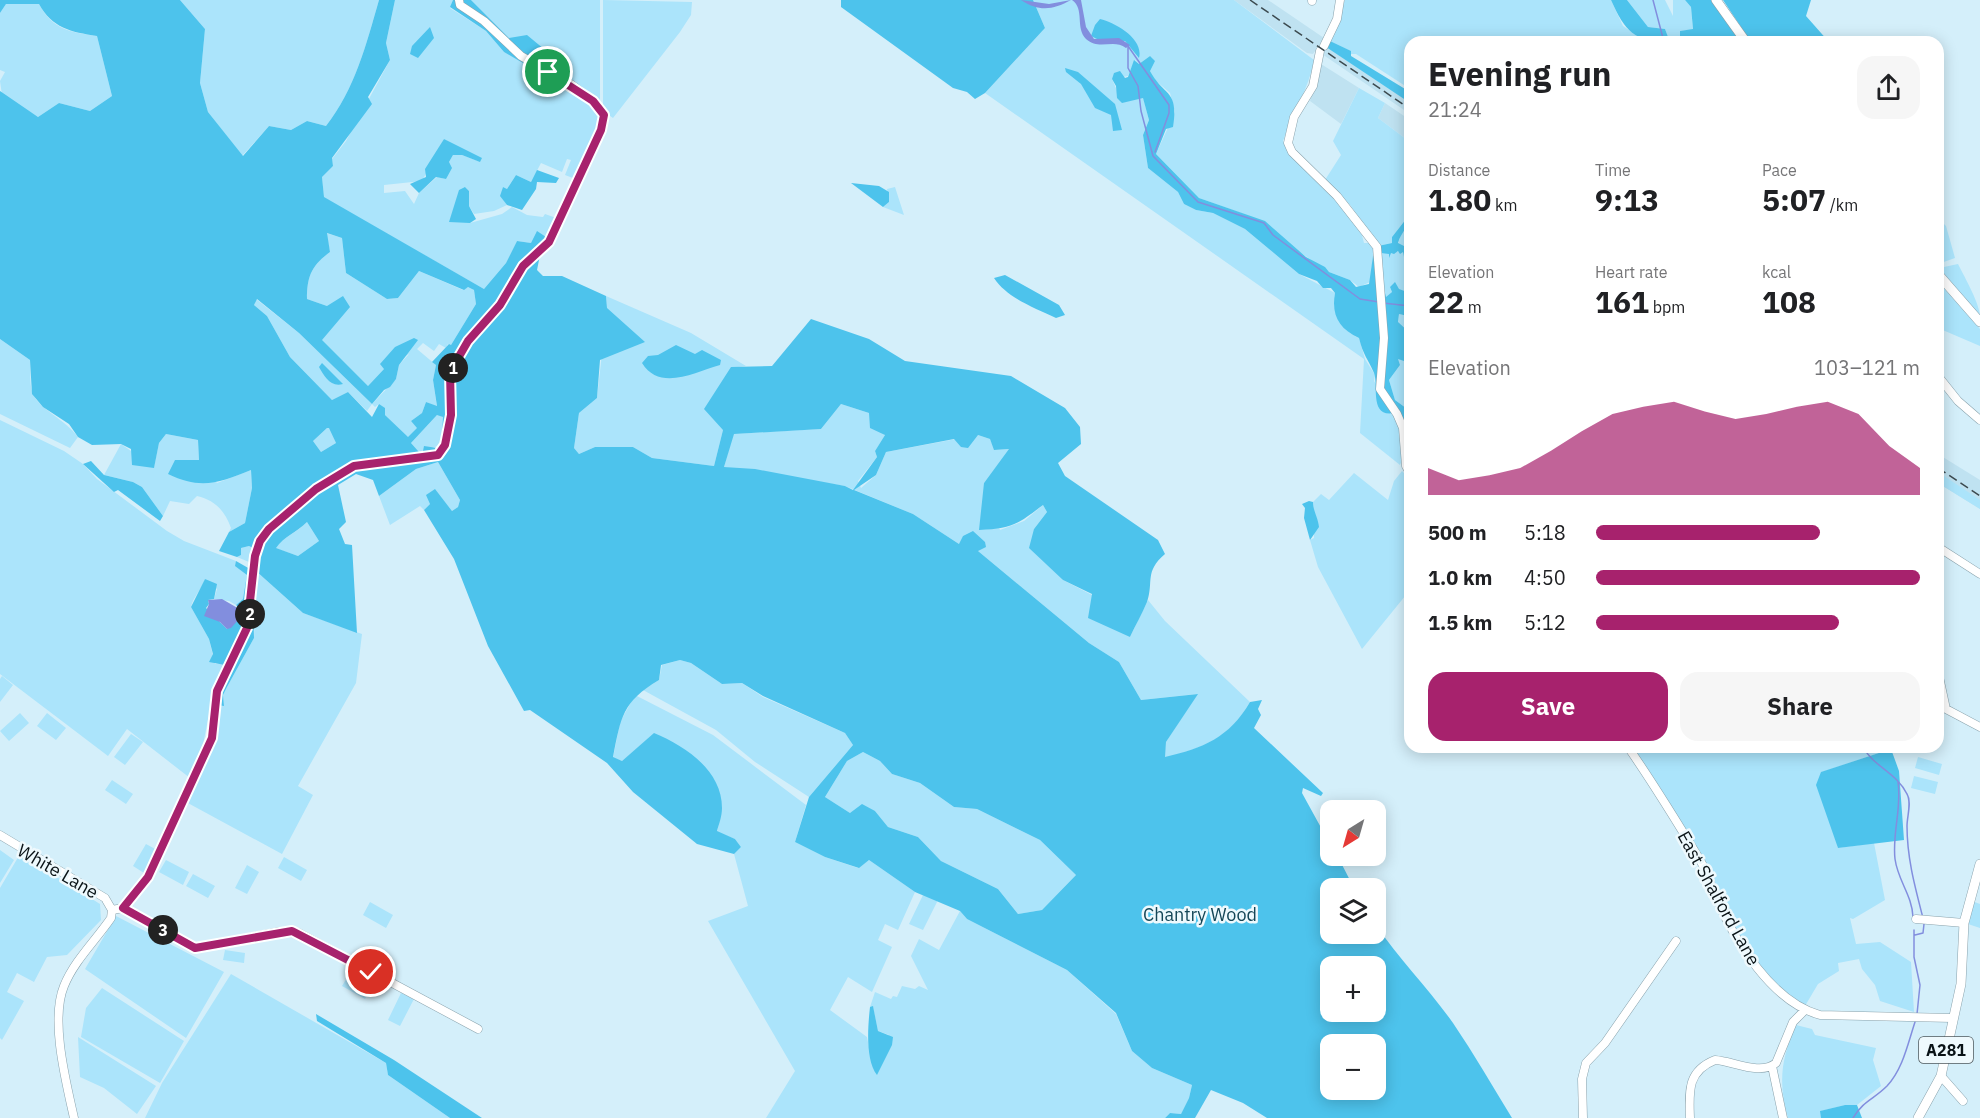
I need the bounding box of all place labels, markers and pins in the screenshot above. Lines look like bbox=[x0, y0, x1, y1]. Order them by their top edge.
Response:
pin bbox=[522, 46, 573, 97]
pin: 1 bbox=[438, 353, 468, 383]
pin: 2 bbox=[235, 599, 265, 629]
pin: 3 bbox=[148, 915, 178, 945]
pin bbox=[345, 946, 396, 997]

